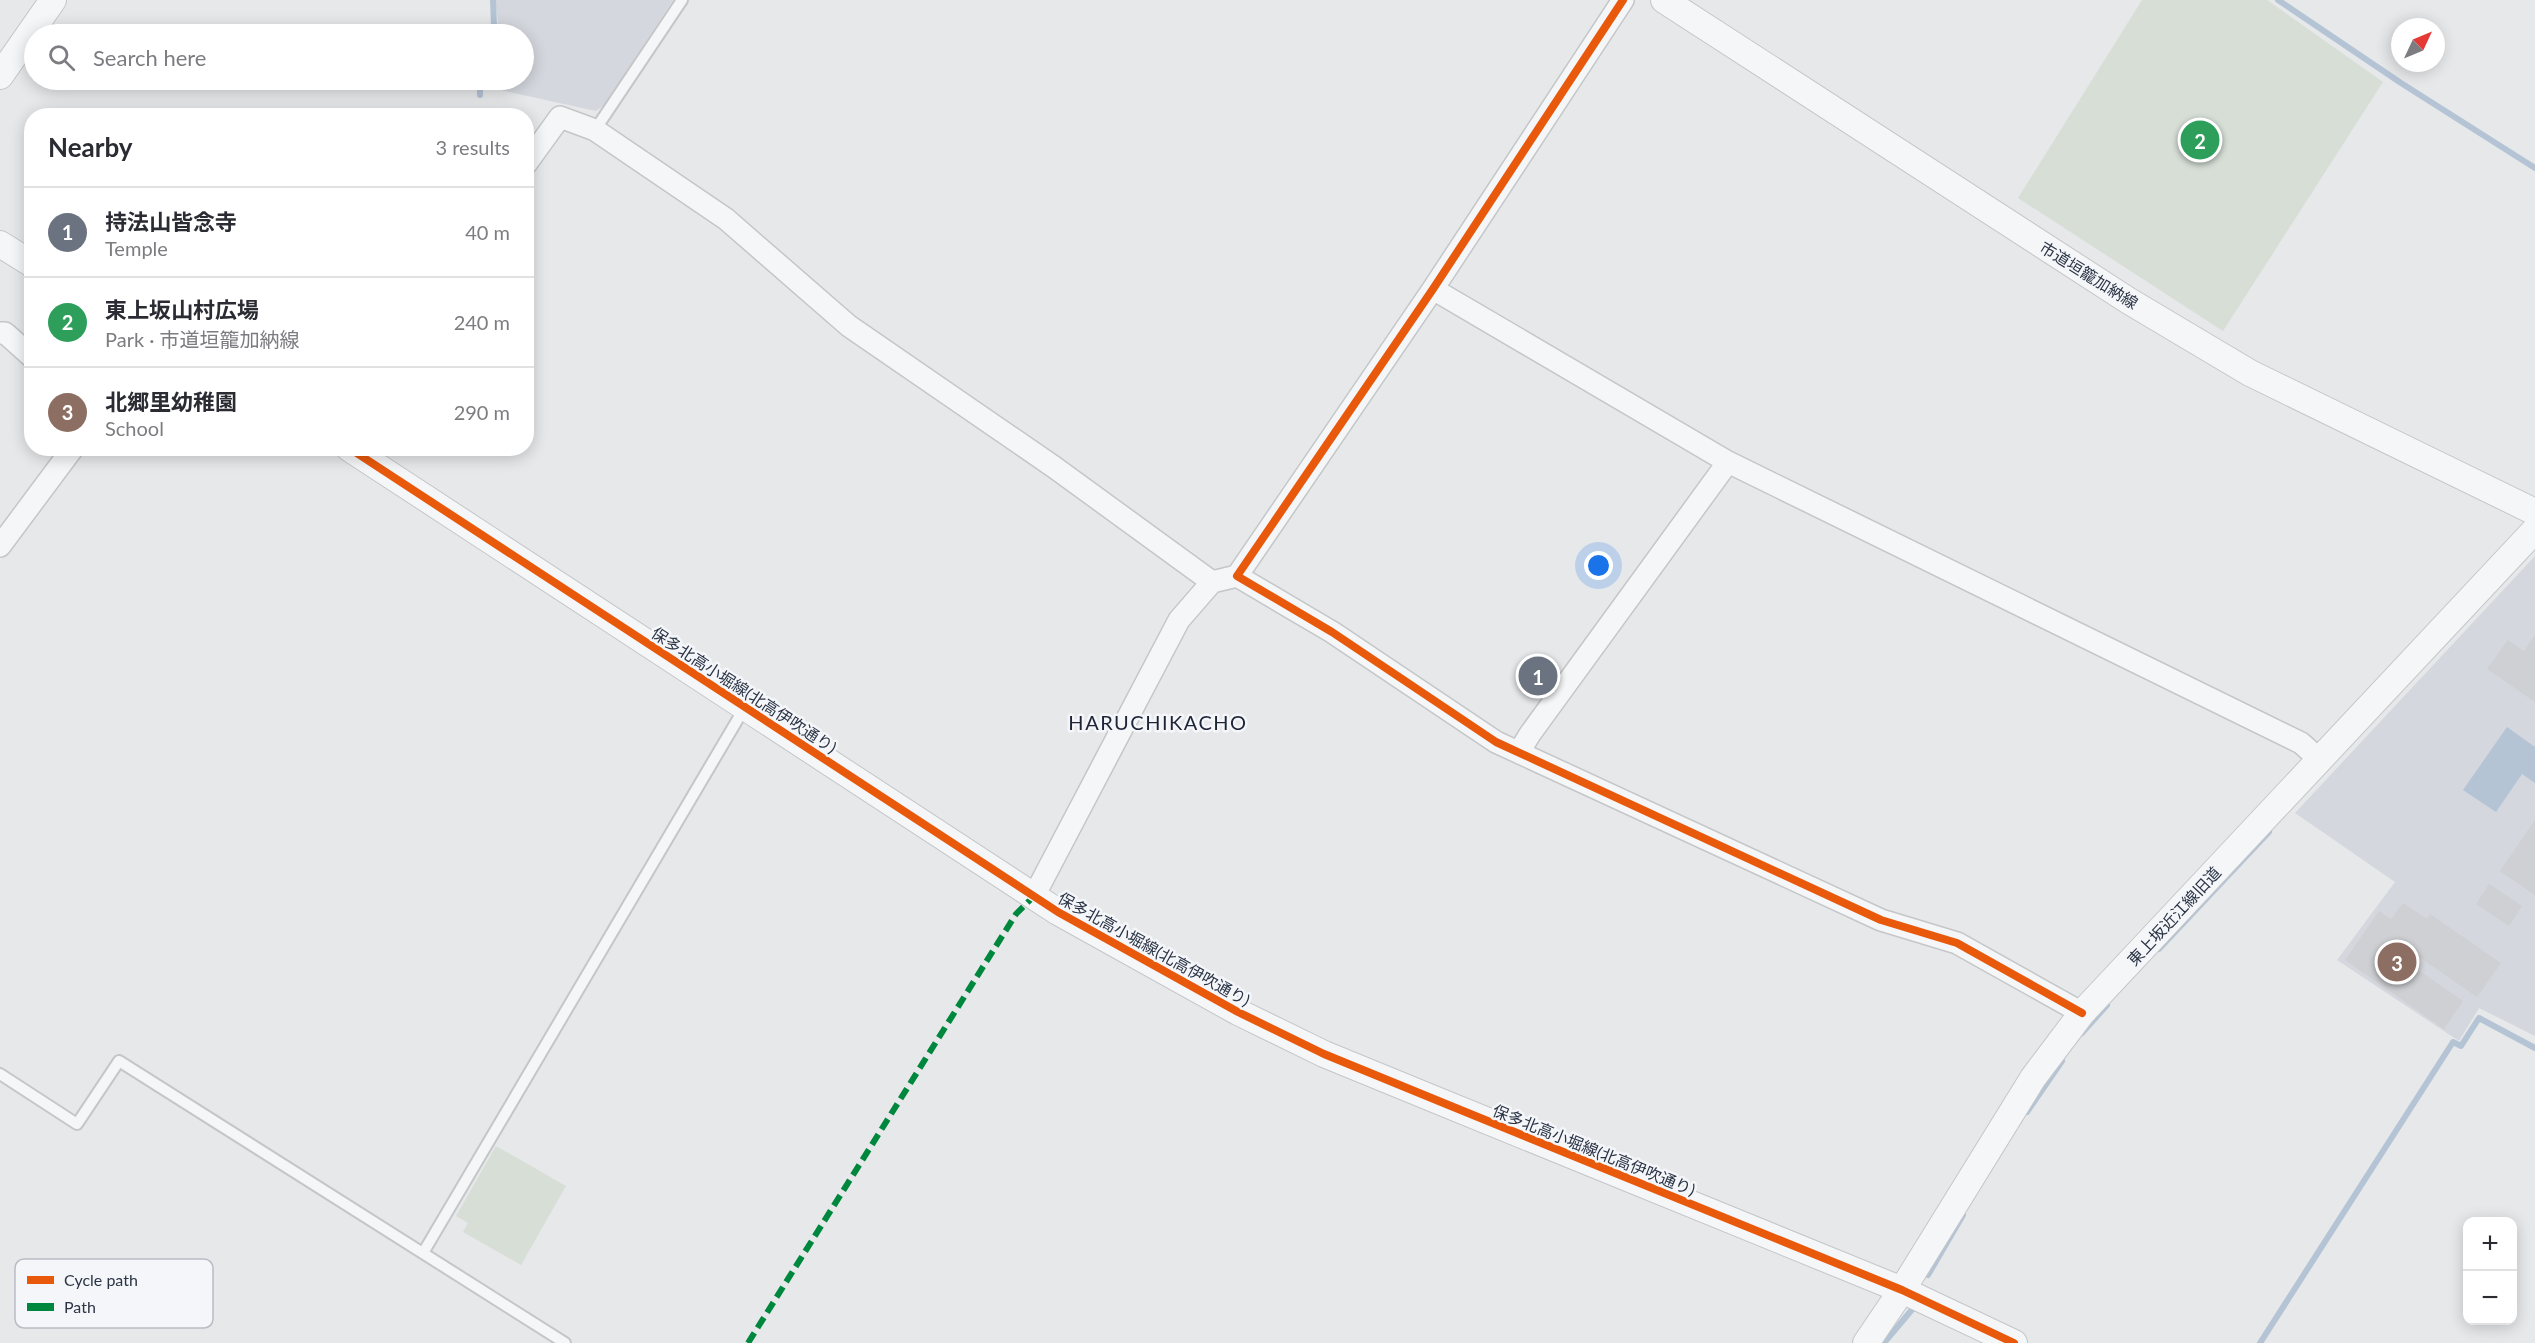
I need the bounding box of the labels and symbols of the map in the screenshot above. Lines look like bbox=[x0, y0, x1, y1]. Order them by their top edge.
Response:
north arrow bbox=[2391, 18, 2445, 72]
pin: 2 bbox=[2180, 118, 2220, 162]
street label: 市道垣籠加納線 bbox=[2037, 237, 2142, 312]
your location bbox=[1584, 551, 1613, 580]
street label: 保多北高小堀線(北高伊吹通り) bbox=[648, 623, 840, 757]
pin: 1 bbox=[1518, 654, 1558, 698]
district label: HARUCHIKACHO bbox=[1068, 710, 1248, 734]
street label: 東上坂近江線旧道 bbox=[2123, 862, 2224, 969]
street label: 保多北高小堀線(北高伊吹通り) bbox=[1055, 888, 1254, 1009]
pin: 3 bbox=[2378, 940, 2416, 984]
street label: 保多北高小堀線(北高伊吹通り) bbox=[1490, 1100, 1698, 1199]
legend bbox=[15, 1259, 213, 1328]
text: Cycle path bbox=[64, 1270, 138, 1289]
text: Path bbox=[64, 1297, 96, 1316]

